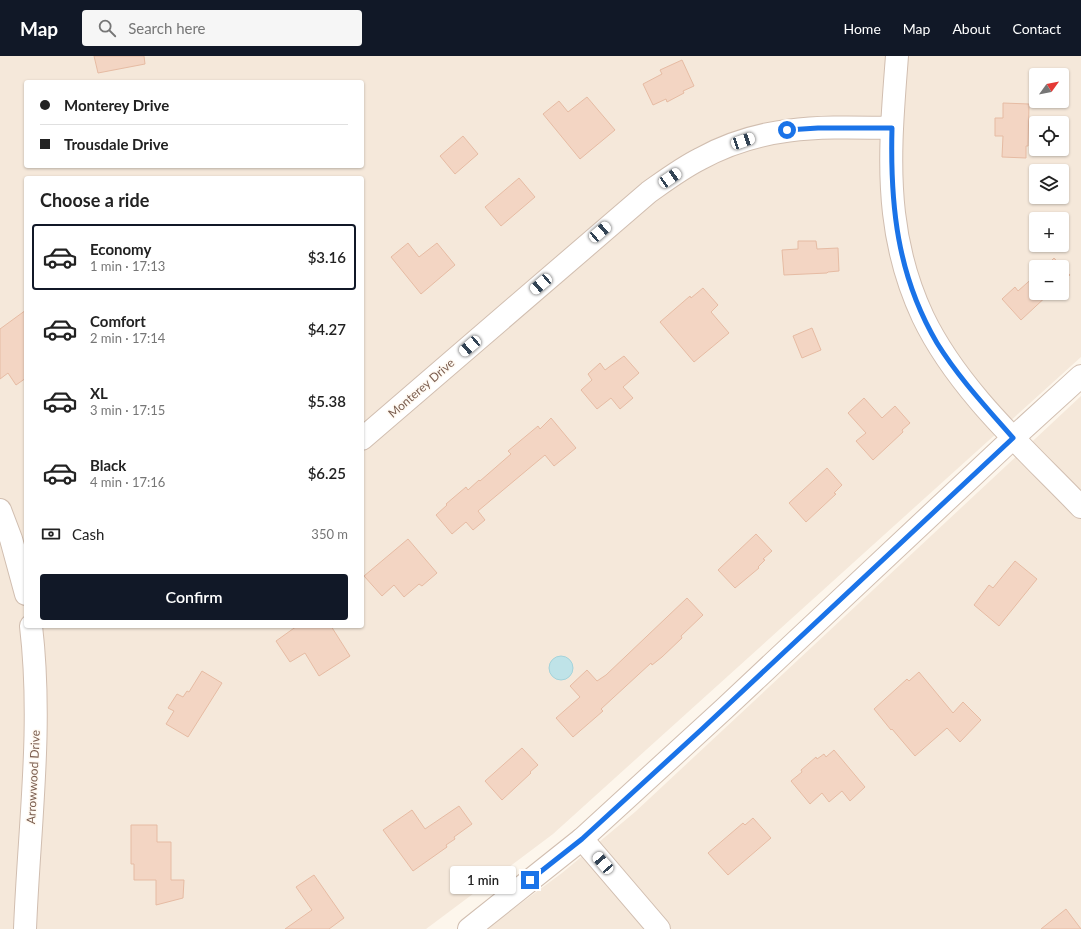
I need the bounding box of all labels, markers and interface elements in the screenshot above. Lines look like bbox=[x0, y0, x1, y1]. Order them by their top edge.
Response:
search box bbox=[82, 10, 362, 46]
text: Map bbox=[20, 17, 58, 40]
icon: search bbox=[96, 17, 118, 39]
text: Search here bbox=[128, 19, 206, 37]
text: Home bbox=[843, 20, 881, 37]
text: Map bbox=[903, 20, 930, 37]
text: About bbox=[952, 20, 990, 37]
text: Contact bbox=[1012, 20, 1061, 37]
north arrow bbox=[1029, 68, 1069, 108]
map controls bbox=[1029, 68, 1069, 300]
text: Monterey Drive bbox=[64, 96, 169, 114]
button: locate bbox=[1029, 116, 1069, 156]
route start bbox=[778, 121, 796, 139]
car bbox=[730, 131, 756, 151]
text: Trousdale Drive bbox=[64, 135, 168, 153]
button: layers bbox=[1029, 164, 1069, 204]
car bbox=[657, 166, 683, 190]
text: Choose a ride bbox=[40, 189, 149, 211]
button: + bbox=[1029, 212, 1069, 252]
car bbox=[587, 220, 613, 244]
icon: car bbox=[42, 239, 78, 275]
text: Economy bbox=[90, 240, 151, 258]
text: $3.16 bbox=[308, 248, 346, 266]
text: 1 min · 17:13 bbox=[90, 258, 165, 274]
button: − bbox=[1029, 260, 1069, 300]
car bbox=[528, 272, 554, 296]
icon: car bbox=[42, 311, 78, 347]
text: Comfort bbox=[90, 312, 146, 330]
text: $4.27 bbox=[308, 320, 346, 338]
text: 2 min · 17:14 bbox=[90, 330, 165, 346]
car bbox=[457, 334, 483, 358]
street label: Monterey Drive bbox=[385, 355, 457, 421]
icon: car bbox=[42, 383, 78, 419]
text: XL bbox=[90, 384, 108, 402]
text: $5.38 bbox=[308, 392, 346, 410]
text: 3 min · 17:15 bbox=[90, 402, 165, 418]
icon: car bbox=[42, 455, 78, 491]
text: Black bbox=[90, 456, 126, 474]
text: $6.25 bbox=[308, 464, 346, 482]
text: 4 min · 17:16 bbox=[90, 474, 165, 490]
icon: cash bbox=[40, 523, 62, 545]
text: Cash bbox=[72, 525, 104, 543]
text: 350 m bbox=[311, 526, 348, 542]
button: Confirm bbox=[40, 574, 348, 620]
street label: Arrowwood Drive bbox=[23, 730, 43, 824]
car bbox=[591, 850, 615, 876]
callout: 1 min bbox=[450, 866, 516, 894]
route end bbox=[521, 871, 539, 889]
text: 1 min bbox=[467, 872, 499, 888]

